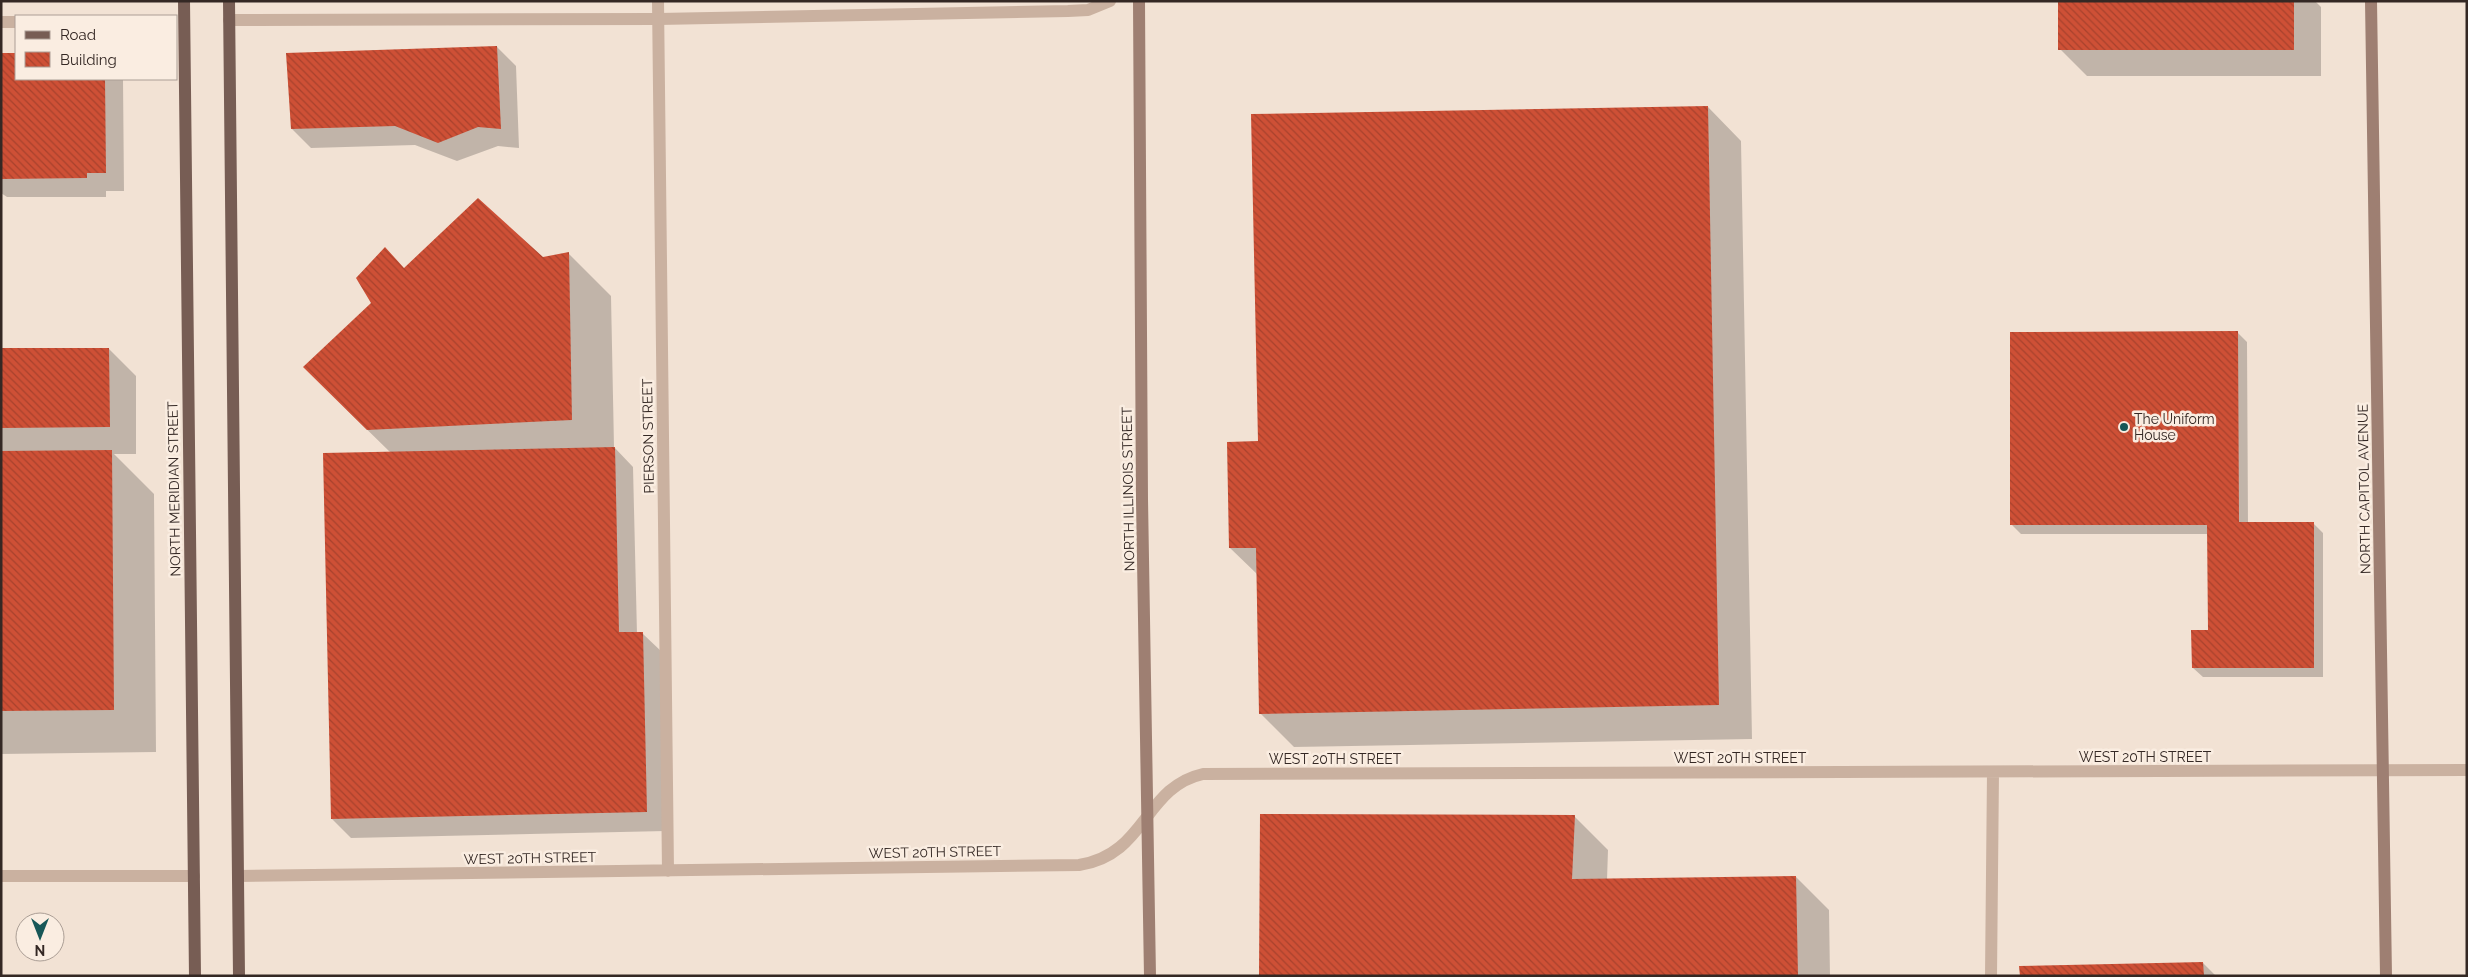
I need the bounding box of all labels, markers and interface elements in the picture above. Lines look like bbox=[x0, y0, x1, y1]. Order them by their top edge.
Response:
legend bbox=[15, 15, 178, 80]
text: Road bbox=[60, 26, 96, 44]
text: Building bbox=[60, 51, 117, 69]
street label: PIERSON STREET bbox=[639, 378, 657, 494]
street label: NORTH MERIDIAN STREET bbox=[164, 401, 184, 577]
street label: NORTH CAPITOL AVENUE bbox=[2355, 404, 2373, 574]
street label: NORTH ILLINOIS STREET bbox=[1119, 406, 1137, 571]
place label: The Uniform House bbox=[2134, 411, 2215, 443]
marker: The Uniform House bbox=[2118, 421, 2130, 433]
street label: WEST 20TH STREET bbox=[2079, 749, 2212, 765]
street label: WEST 20TH STREET bbox=[1674, 750, 1807, 766]
street label: WEST 20TH STREET bbox=[1269, 751, 1402, 767]
street label: WEST 20TH STREET bbox=[869, 843, 1002, 861]
street label: WEST 20TH STREET bbox=[464, 849, 597, 867]
north arrow bbox=[15, 912, 65, 962]
text: N bbox=[35, 942, 45, 958]

